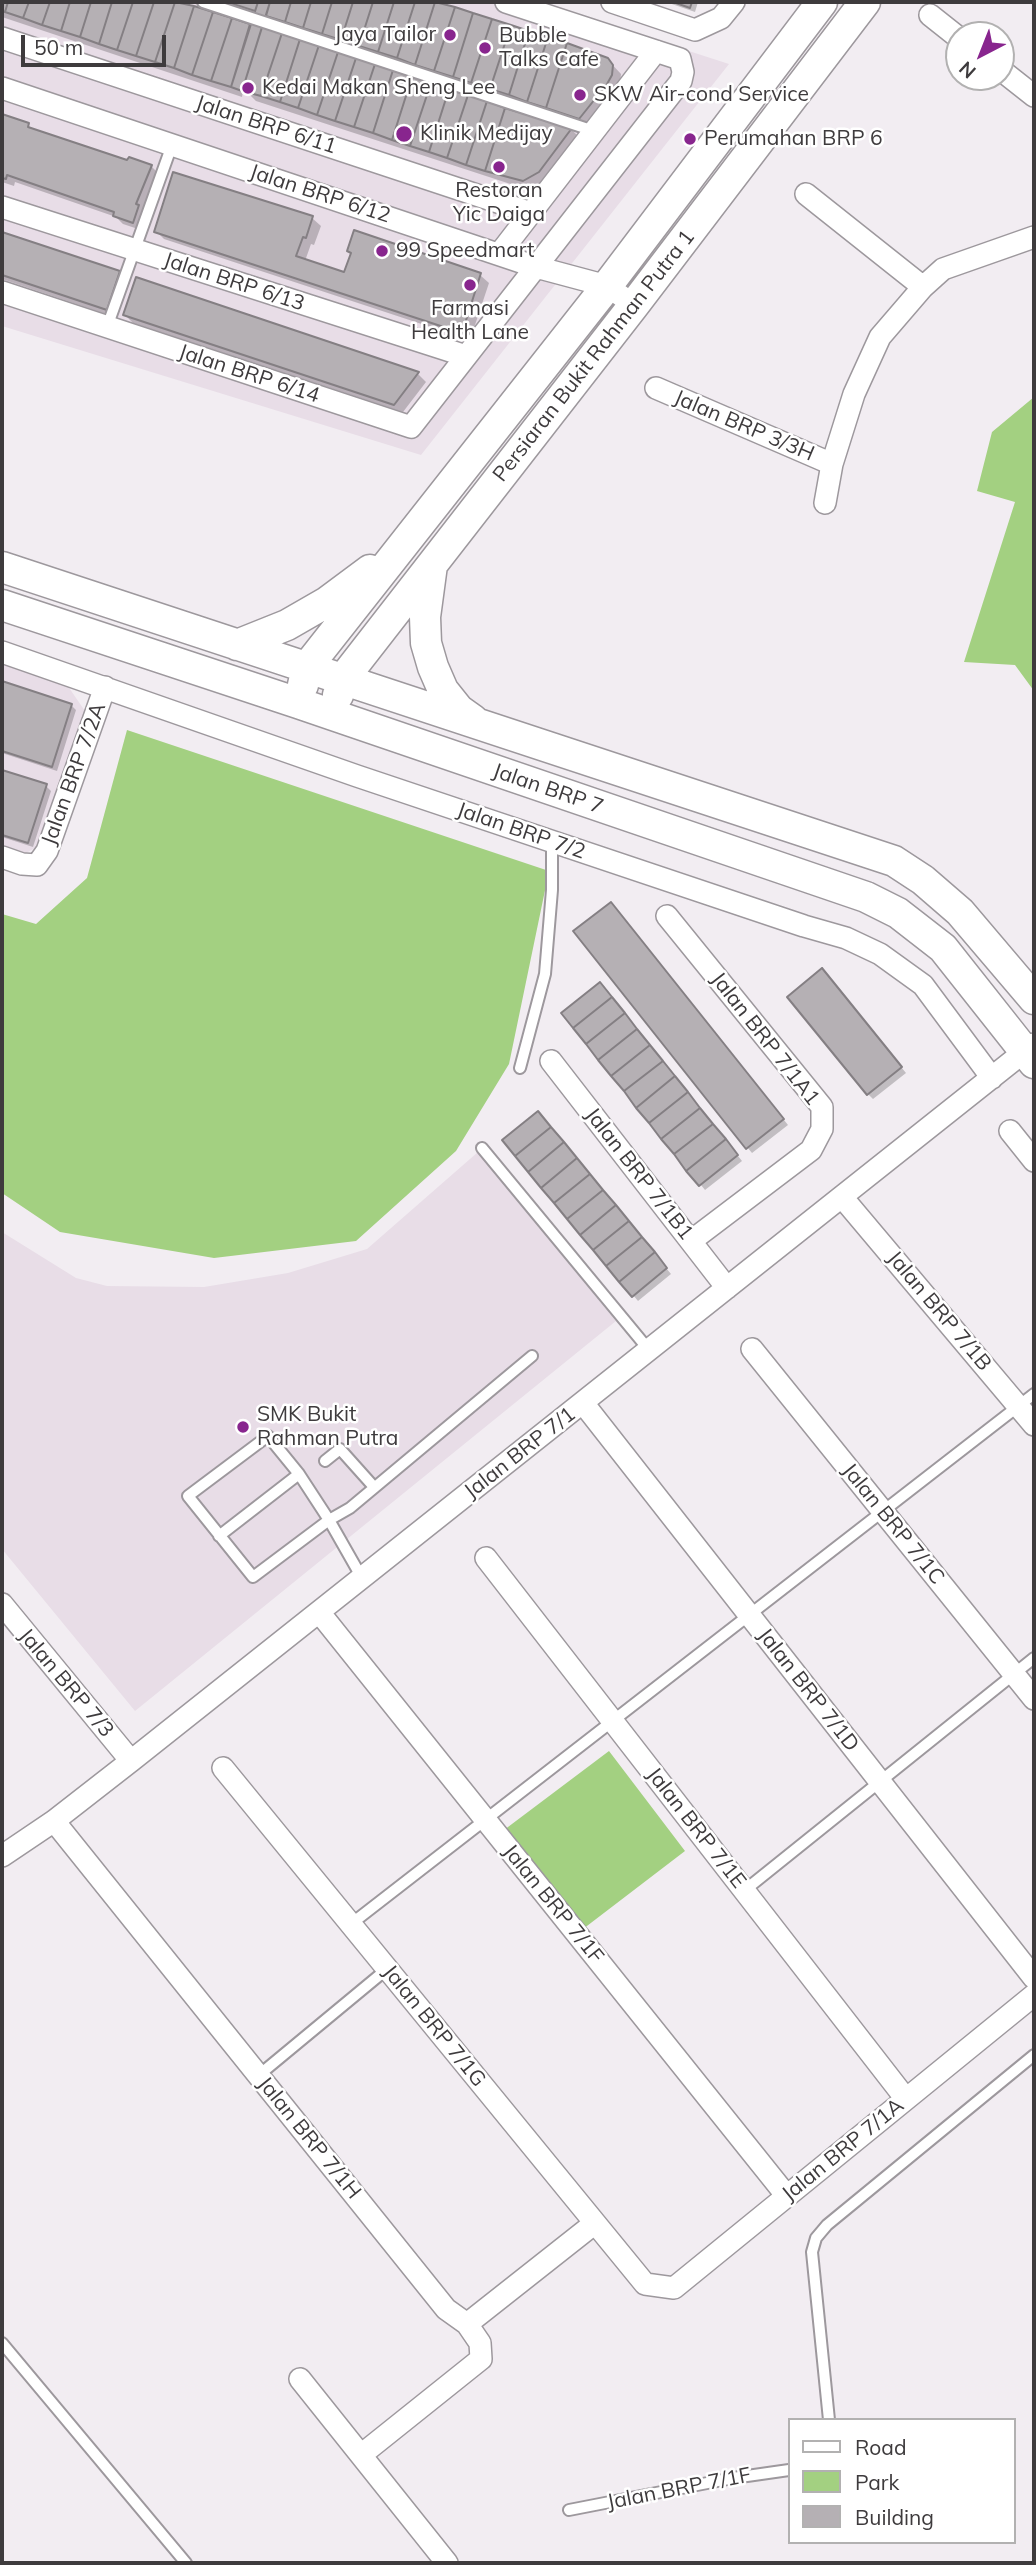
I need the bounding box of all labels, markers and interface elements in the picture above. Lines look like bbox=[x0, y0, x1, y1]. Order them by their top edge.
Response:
scale bar bbox=[24, 21, 170, 65]
north arrow bbox=[945, 21, 1015, 91]
place label: Jaya Tailor bbox=[334, 22, 436, 48]
place label: Bubble Talks Cafe bbox=[499, 23, 599, 73]
marker: Jaya Tailor bbox=[442, 27, 458, 43]
text: 50 m bbox=[34, 34, 83, 60]
marker: Bubble Talks Cafe bbox=[477, 40, 493, 56]
text: N bbox=[954, 56, 981, 84]
place label: Kedai Makan Sheng Lee bbox=[262, 75, 495, 101]
marker: Kedai Makan Sheng Lee bbox=[240, 80, 256, 96]
place label: SKW Air-cond Service bbox=[594, 82, 809, 108]
marker: SKW Air-cond Service bbox=[572, 87, 588, 103]
street label: Jalan BRP 6/11 bbox=[192, 90, 340, 160]
place label: Klinik Medijay bbox=[420, 121, 553, 147]
marker: Klinik Medijay bbox=[394, 124, 414, 144]
place label: Perumahan BRP 6 bbox=[704, 126, 883, 152]
marker: Perumahan BRP 6 bbox=[682, 131, 698, 147]
street label: Jalan BRP 6/12 bbox=[246, 159, 394, 229]
marker: Restoran Yic Daiga bbox=[491, 159, 507, 175]
place label: Restoran Yic Daiga bbox=[453, 178, 545, 228]
street label: Persiaran Bukit Rahman Putra 1 bbox=[488, 225, 700, 487]
place label: 99 Speedmart bbox=[396, 238, 534, 264]
marker: 99 Speedmart bbox=[374, 243, 390, 259]
street label: Jalan BRP 6/13 bbox=[160, 247, 308, 317]
marker: Farmasi Health Lane bbox=[462, 277, 478, 293]
place label: Farmasi Health Lane bbox=[411, 296, 529, 346]
street label: Jalan BRP 6/14 bbox=[175, 339, 323, 409]
street label: Jalan BRP 3/3H bbox=[670, 385, 818, 467]
street label: Jalan BRP 7/2A bbox=[37, 699, 111, 849]
street label: Jalan BRP 7 bbox=[489, 758, 607, 820]
street label: Jalan BRP 7/2 bbox=[454, 797, 588, 865]
street label: Jalan BRP 7/1A1 bbox=[705, 967, 825, 1111]
street label: Jalan BRP 7/1B1 bbox=[580, 1103, 698, 1245]
street label: Jalan BRP 7/1B bbox=[882, 1246, 996, 1376]
place label: SMK Bukit Rahman Putra bbox=[257, 1402, 398, 1452]
street label: Jalan BRP 7/1 bbox=[459, 1402, 581, 1504]
marker: SMK Bukit Rahman Putra bbox=[235, 1419, 251, 1435]
street label: Jalan BRP 7/1C bbox=[837, 1458, 949, 1590]
street label: Jalan BRP 7/1D bbox=[752, 1623, 864, 1757]
street label: Jalan BRP 7/3 bbox=[13, 1624, 119, 1742]
street label: Jalan BRP 7/1E bbox=[641, 1763, 751, 1893]
street label: Jalan BRP 7/1F bbox=[497, 1839, 609, 1969]
street label: Jalan BRP 7/1G bbox=[377, 1960, 491, 2092]
street label: Jalan BRP 7/1H bbox=[252, 2072, 366, 2204]
street label: Jalan BRP 7/1A bbox=[777, 2093, 909, 2207]
legend bbox=[788, 2418, 1015, 2544]
text: Road bbox=[855, 2434, 906, 2460]
street label: Jalan BRP 7/1F bbox=[605, 2463, 753, 2515]
text: Park bbox=[855, 2469, 899, 2495]
text: Building bbox=[855, 2504, 934, 2530]

